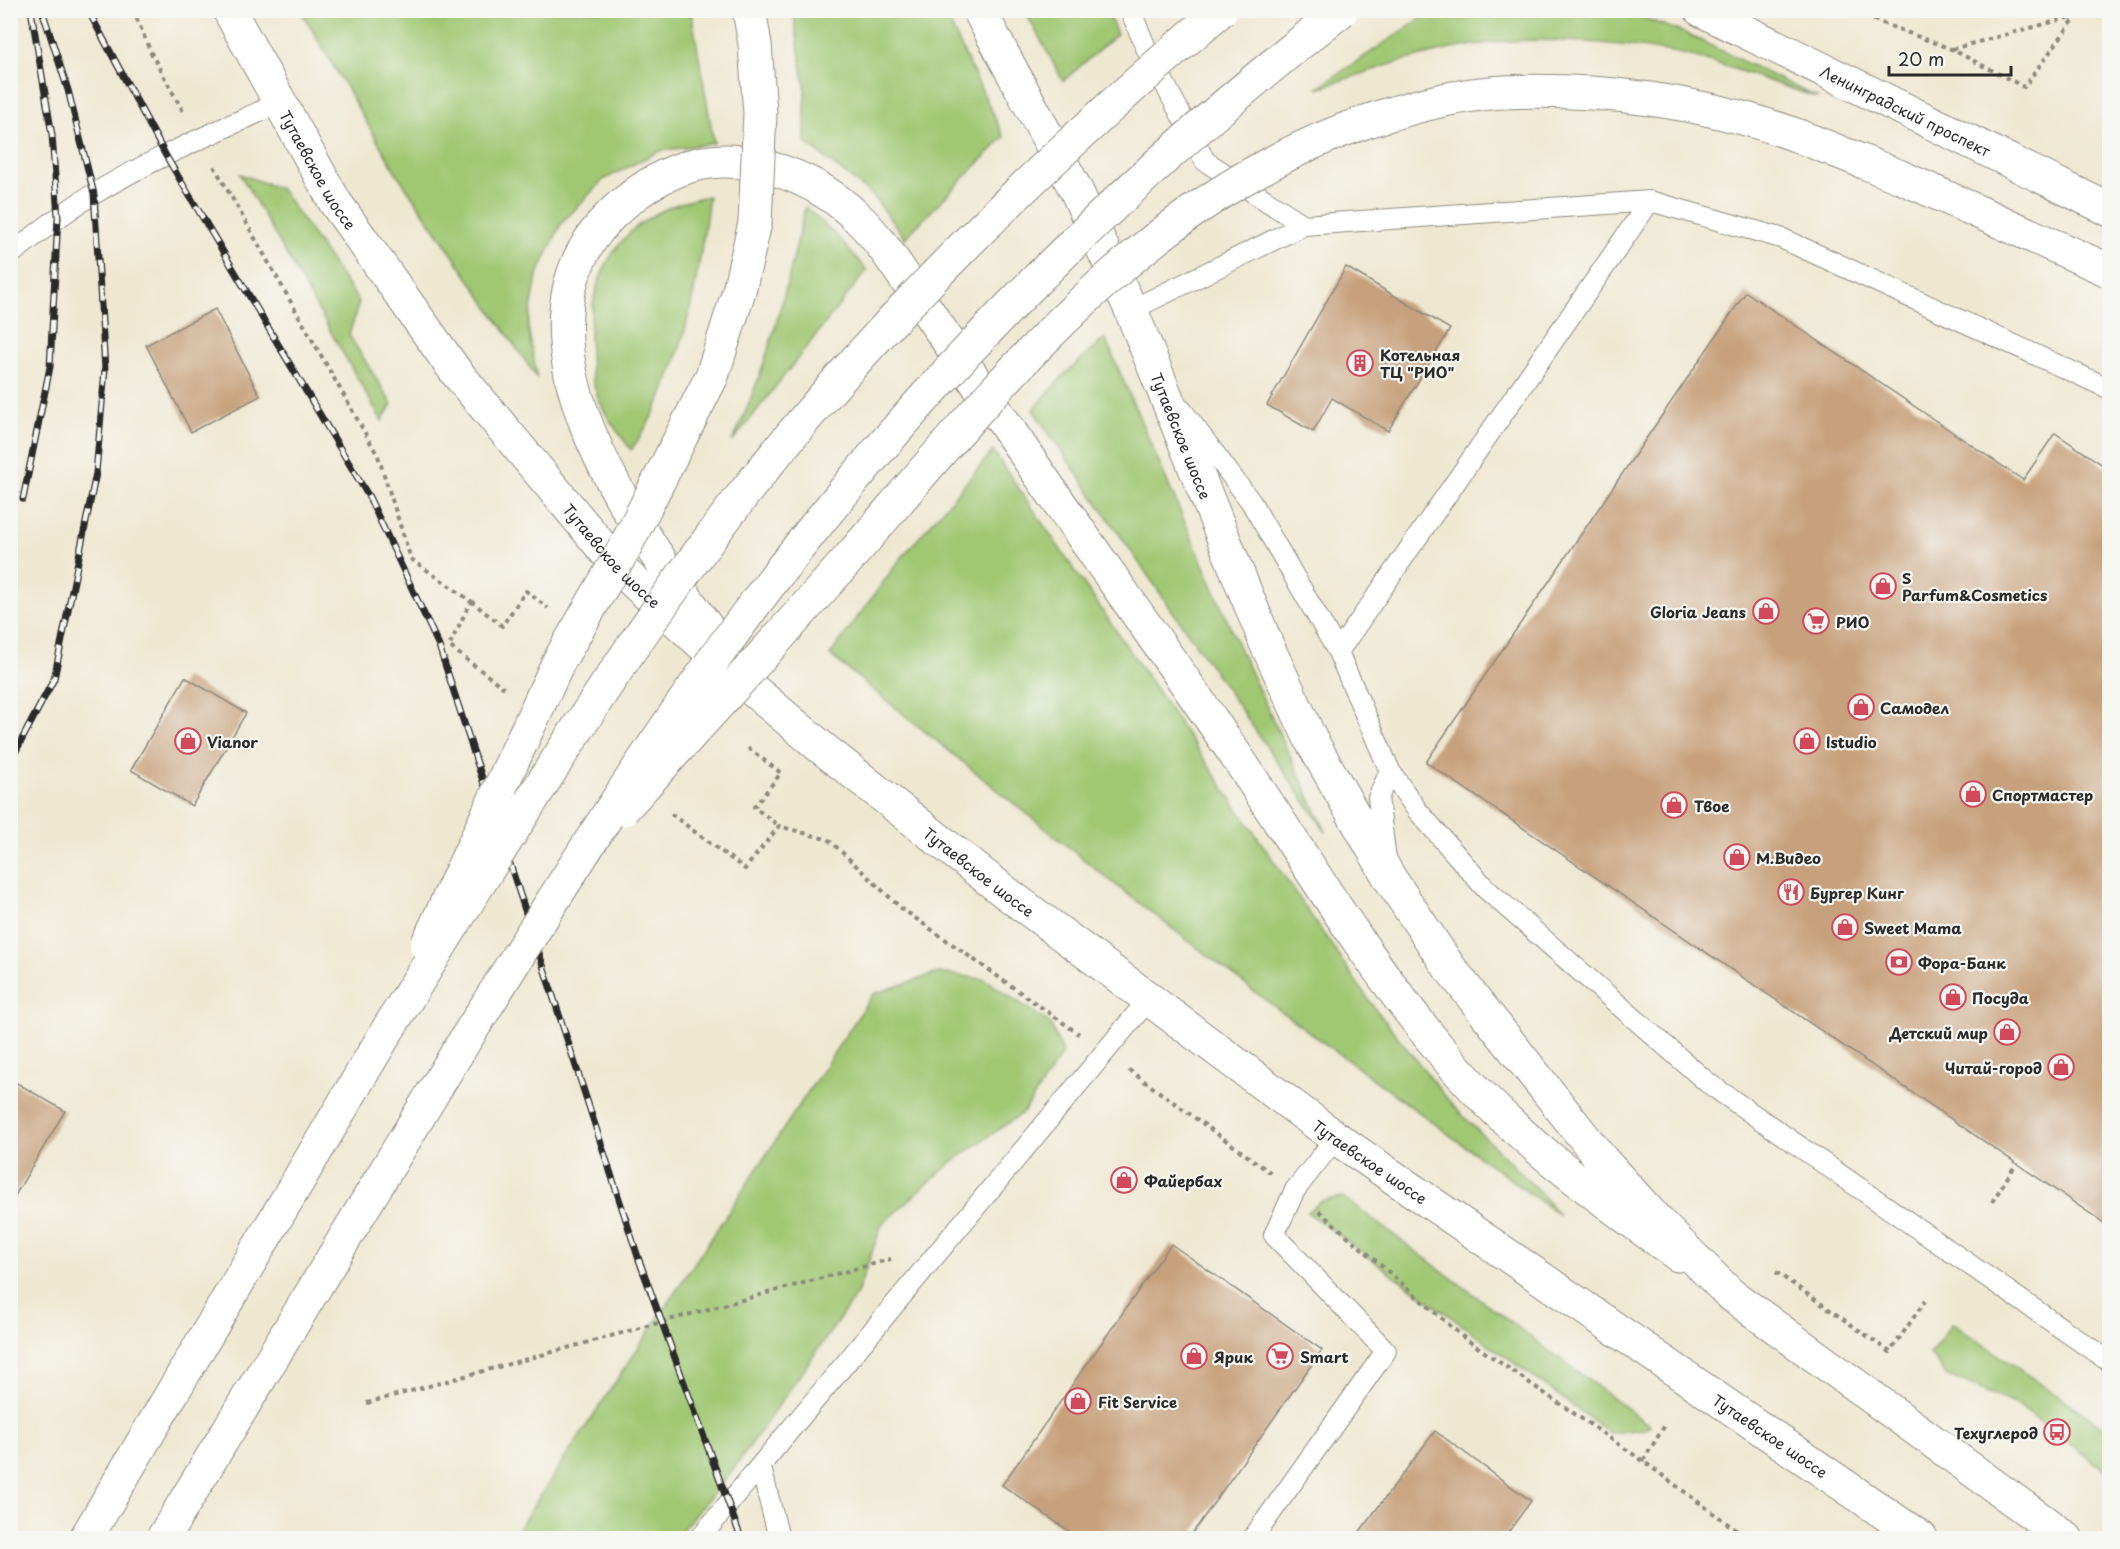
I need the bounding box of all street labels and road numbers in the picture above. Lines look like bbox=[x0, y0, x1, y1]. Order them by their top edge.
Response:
street label: Ленинградский проспект bbox=[1817, 59, 1995, 162]
street label: Тутаевское шоссе bbox=[275, 106, 362, 234]
street label: Тутаевское шоссе bbox=[1146, 369, 1218, 502]
street label: Тутаевское шоссе bbox=[558, 498, 666, 613]
street label: Тутаевское шоссе bbox=[919, 821, 1039, 922]
street label: Тутаевское шоссе bbox=[1308, 1113, 1432, 1209]
street label: Тутаевское шоссе bbox=[1709, 1388, 1833, 1483]

